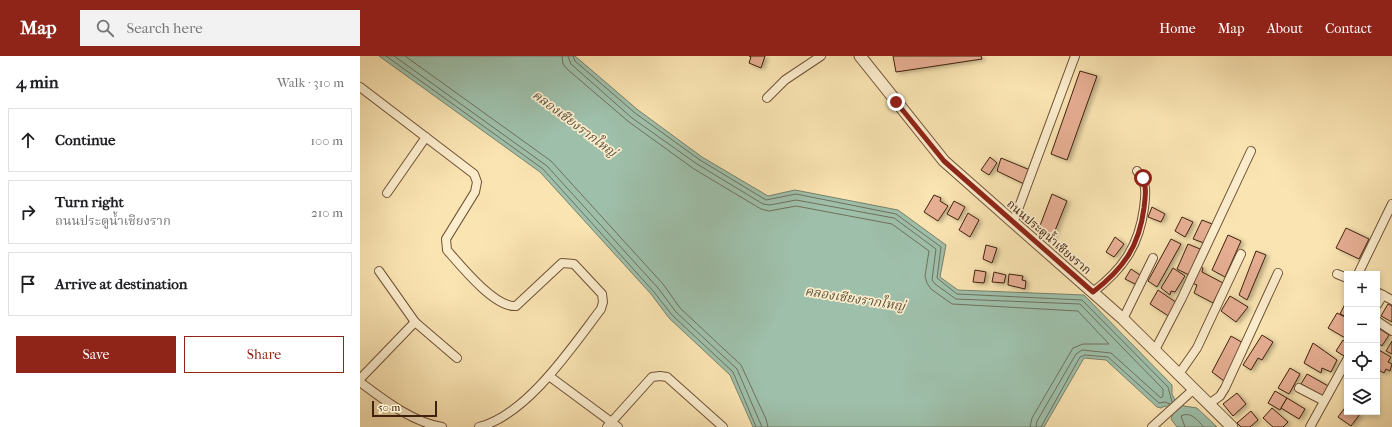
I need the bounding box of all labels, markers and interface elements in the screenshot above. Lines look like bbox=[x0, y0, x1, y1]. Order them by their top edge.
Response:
search box bbox=[80, 10, 360, 46]
text: Map bbox=[20, 17, 56, 39]
icon: search bbox=[94, 17, 116, 39]
text: Search here bbox=[126, 19, 203, 37]
text: Home bbox=[1159, 20, 1196, 37]
text: Map bbox=[1218, 20, 1245, 37]
text: About bbox=[1267, 20, 1303, 37]
text: Contact bbox=[1325, 20, 1372, 37]
text: 4 min bbox=[16, 72, 59, 92]
text: Walk · 310 m bbox=[277, 75, 344, 90]
water label: คลองเชียงรากใหญ่ bbox=[529, 85, 622, 162]
route end bbox=[887, 93, 905, 111]
icon: ahead bbox=[17, 129, 39, 151]
text: Continue bbox=[55, 131, 115, 149]
text: 100 m bbox=[310, 133, 343, 148]
route start bbox=[1134, 169, 1152, 187]
text: Turn right bbox=[55, 193, 124, 211]
street label: ถนนประตูน้ำเชียงราก bbox=[1003, 195, 1095, 278]
icon: right bbox=[17, 201, 39, 223]
text: 210 m bbox=[311, 205, 343, 220]
text: ถนนประตูน้ำเชียงราก bbox=[55, 213, 171, 228]
map controls bbox=[1344, 271, 1380, 415]
button: + bbox=[1344, 271, 1380, 307]
icon: arrive bbox=[17, 273, 39, 295]
text: Arrive at destination bbox=[55, 275, 187, 293]
water label: คลองเชียงรากใหญ่ bbox=[804, 281, 908, 315]
button: − bbox=[1344, 307, 1380, 343]
button: Save bbox=[16, 336, 176, 373]
button: Share bbox=[184, 336, 344, 373]
button: locate bbox=[1344, 343, 1380, 379]
button: layers bbox=[1344, 379, 1380, 415]
scale bar bbox=[372, 399, 437, 418]
text: 50 m bbox=[378, 401, 400, 414]

